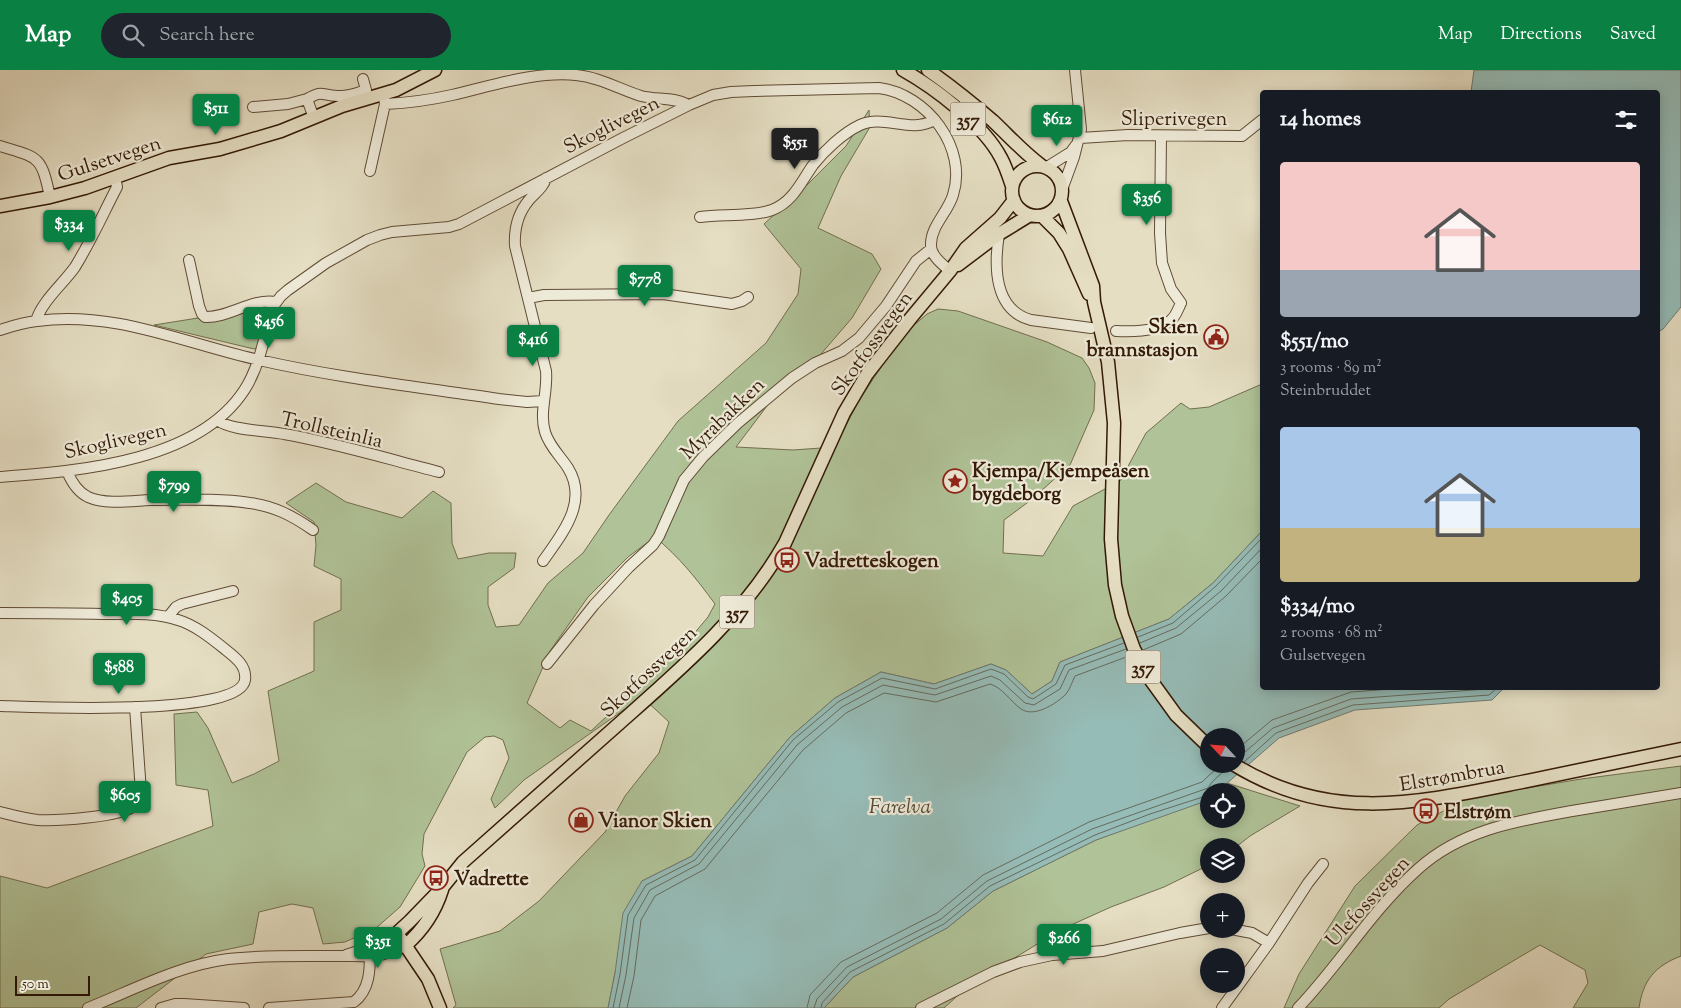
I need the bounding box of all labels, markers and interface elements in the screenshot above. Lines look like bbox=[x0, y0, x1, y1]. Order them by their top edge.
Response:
search box bbox=[101, 13, 451, 58]
text: Map bbox=[25, 18, 71, 52]
icon: search bbox=[119, 21, 147, 49]
text: Search here bbox=[159, 22, 255, 49]
text: Map bbox=[1438, 22, 1473, 48]
text: Directions bbox=[1501, 22, 1582, 48]
text: Saved bbox=[1610, 22, 1656, 48]
street label: Skoglivegen bbox=[559, 90, 665, 163]
pin: $511 bbox=[186, 93, 246, 136]
text: $511 bbox=[204, 98, 228, 121]
road number: 357 bbox=[950, 103, 986, 136]
pin: $612 bbox=[1027, 104, 1087, 147]
text: 14 homes bbox=[1280, 105, 1361, 135]
street label: Sliperivegen bbox=[1121, 106, 1227, 135]
icon: filters bbox=[1612, 106, 1640, 134]
text: $612 bbox=[1042, 109, 1072, 132]
pin: $551 bbox=[765, 128, 825, 170]
street label: Gulsetvegen bbox=[54, 130, 165, 191]
text: $551 bbox=[782, 132, 808, 155]
pin: $356 bbox=[1117, 184, 1177, 226]
text: $356 bbox=[1133, 188, 1161, 211]
icon: home bbox=[1415, 195, 1505, 285]
pin: $334 bbox=[39, 210, 99, 252]
text: $334 bbox=[54, 214, 84, 237]
pin: $778 bbox=[615, 264, 675, 307]
text: $778 bbox=[629, 269, 661, 292]
street label: Skotfossvegen bbox=[825, 286, 921, 403]
pin: $456 bbox=[239, 306, 299, 349]
text: $456 bbox=[254, 311, 284, 334]
place label: Skien brannstasjon bbox=[1086, 314, 1198, 366]
pin: $416 bbox=[503, 324, 563, 367]
public building icon: Skien brannstasjon bbox=[1203, 324, 1229, 350]
text: $551/mo bbox=[1280, 327, 1349, 357]
text: $416 bbox=[518, 329, 548, 352]
text: 3 rooms · 89 m² bbox=[1280, 357, 1382, 380]
street label: Myrabakken bbox=[675, 372, 773, 467]
text: Steinbruddet bbox=[1280, 380, 1371, 403]
street label: Trollsteinlia bbox=[278, 406, 385, 457]
street label: Skoglivegen bbox=[61, 417, 170, 468]
place label: Kjempa/Kjempeåsen bygdeborg bbox=[971, 458, 1150, 510]
icon: home bbox=[1415, 460, 1505, 550]
place icon: Kjempa/Kjempeåsen bygdeborg bbox=[942, 468, 968, 494]
pin: $799 bbox=[144, 470, 204, 513]
text: $799 bbox=[158, 475, 190, 498]
bus stop icon: Vadretteskogen bbox=[774, 547, 800, 573]
place label: Vadretteskogen bbox=[804, 548, 939, 577]
pin: $405 bbox=[97, 584, 157, 626]
text: $405 bbox=[112, 588, 142, 611]
text: $334/mo bbox=[1280, 592, 1355, 622]
road number: 357 bbox=[720, 596, 754, 628]
street label: Skotfossvegen bbox=[595, 620, 705, 726]
text: 2 rooms · 68 m² bbox=[1280, 622, 1383, 645]
text: Gulsetvegen bbox=[1280, 645, 1366, 668]
road number: 357 bbox=[1126, 650, 1160, 684]
pin: $588 bbox=[89, 652, 149, 695]
text: $588 bbox=[104, 657, 134, 680]
north arrow bbox=[1200, 728, 1245, 772]
map controls bbox=[1200, 728, 1245, 993]
street label: Elstrømbrua bbox=[1398, 754, 1507, 801]
pin: $605 bbox=[95, 780, 155, 823]
button: locate bbox=[1200, 783, 1245, 828]
text: $605 bbox=[110, 785, 140, 808]
water label: Farelva bbox=[869, 793, 931, 823]
bus stop icon: Elstrøm bbox=[1413, 798, 1439, 824]
place label: Elstrøm bbox=[1444, 799, 1512, 828]
shop icon: Vianor Skien bbox=[568, 807, 594, 833]
place label: Vianor Skien bbox=[598, 808, 712, 837]
button: layers bbox=[1200, 838, 1245, 883]
street label: Ulefossvegen bbox=[1320, 850, 1418, 955]
bus stop icon: Vadrette bbox=[423, 865, 449, 891]
place label: Vadrette bbox=[454, 866, 529, 895]
button: + bbox=[1200, 893, 1245, 938]
pin: $266 bbox=[1034, 924, 1094, 966]
pin: $351 bbox=[348, 926, 408, 969]
text: $266 bbox=[1048, 928, 1080, 951]
text: $351 bbox=[365, 931, 391, 954]
button: − bbox=[1200, 948, 1245, 993]
scale bar bbox=[15, 973, 90, 996]
text: 50 m bbox=[22, 975, 49, 995]

